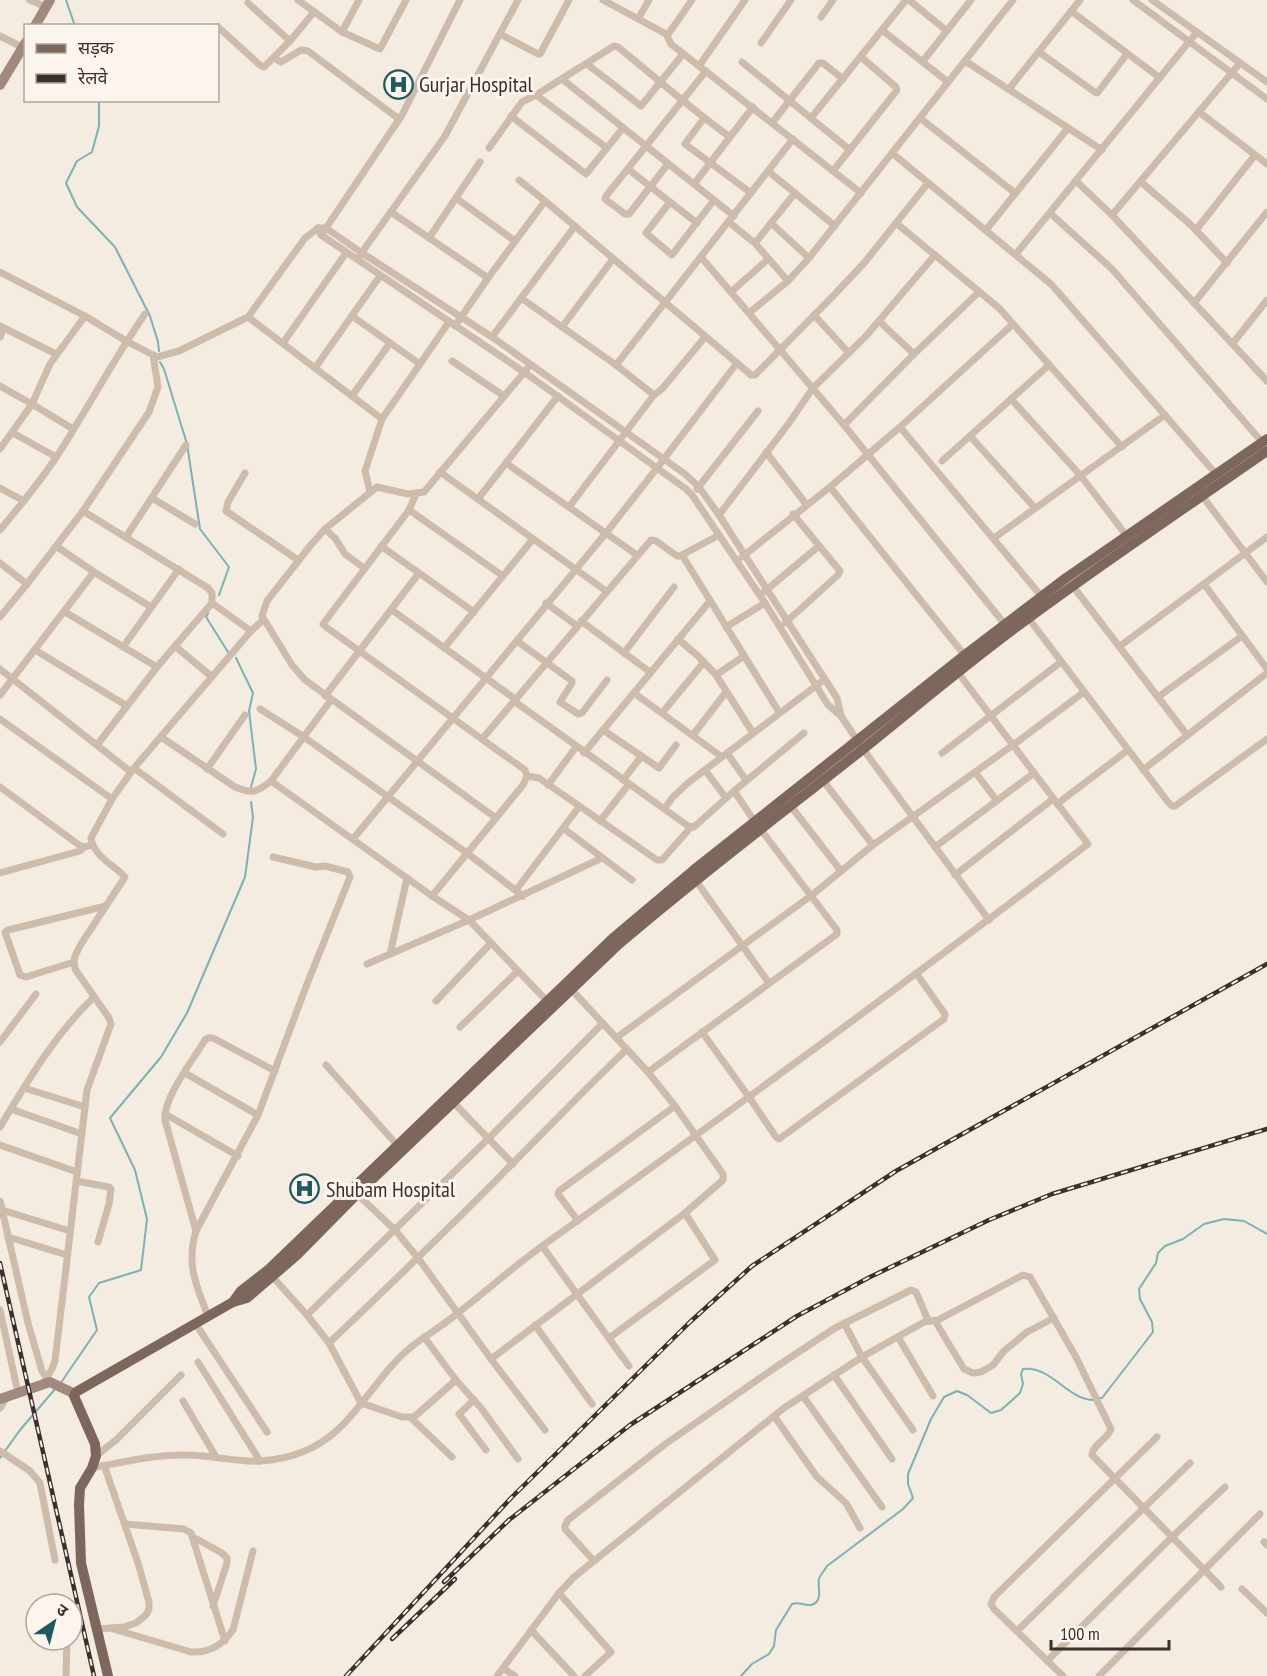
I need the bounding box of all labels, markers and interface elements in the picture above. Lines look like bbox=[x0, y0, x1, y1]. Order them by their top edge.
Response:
legend bbox=[24, 24, 219, 102]
text: सड़क bbox=[78, 36, 115, 59]
text: रेलवे bbox=[77, 66, 109, 89]
hospital icon: Gurjar Hospital bbox=[382, 68, 414, 100]
place label: Gurjar Hospital bbox=[419, 70, 534, 98]
hospital icon: Shubam Hospital bbox=[289, 1173, 321, 1205]
place label: Shubam Hospital bbox=[326, 1175, 456, 1203]
north arrow bbox=[24, 1592, 84, 1652]
text: उ bbox=[53, 1599, 73, 1621]
scale bar bbox=[1051, 1613, 1170, 1651]
text: 100 m bbox=[1060, 1622, 1100, 1645]

